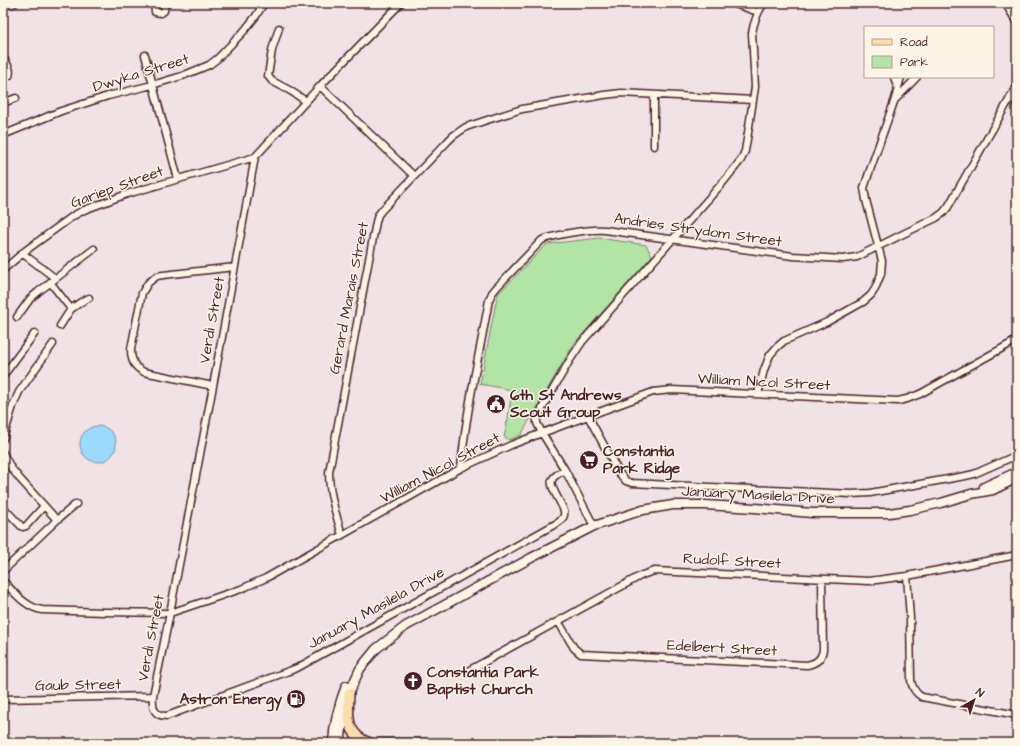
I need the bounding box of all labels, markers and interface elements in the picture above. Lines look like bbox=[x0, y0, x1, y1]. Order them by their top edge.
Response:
legend bbox=[864, 26, 994, 78]
text: Road bbox=[900, 34, 928, 51]
street label: Dwyka Street bbox=[90, 48, 192, 99]
text: Park bbox=[900, 54, 928, 71]
street label: Gariep Street bbox=[68, 160, 166, 214]
street label: Andries Strydom Street bbox=[613, 208, 783, 253]
street label: Gerard Marais Street bbox=[324, 220, 374, 376]
street label: Verdi Street bbox=[194, 275, 230, 365]
street label: William Nicol Street bbox=[697, 368, 831, 396]
place label: 6th St Andrews Scout Group bbox=[509, 385, 622, 423]
public building icon: 6th St Andrews Scout Group bbox=[485, 393, 507, 415]
street label: William Nicol Street bbox=[376, 428, 504, 508]
place label: Constantia Park Ridge bbox=[603, 441, 680, 481]
supermarket icon: Constantia Park Ridge bbox=[578, 449, 600, 471]
street label: January Masilela Drive bbox=[681, 481, 835, 510]
street label: Rudolf Street bbox=[683, 548, 781, 574]
street label: January Masilela Drive bbox=[304, 562, 449, 655]
street label: Verdi Street bbox=[132, 593, 170, 683]
street label: Edelbert Street bbox=[666, 635, 778, 661]
place label: Constantia Park Baptist Church bbox=[427, 662, 540, 700]
church icon: Constantia Park Baptist Church bbox=[402, 670, 424, 692]
street label: Gaub Street bbox=[35, 674, 121, 696]
north arrow bbox=[954, 680, 994, 720]
text: N bbox=[973, 685, 987, 701]
fuel station icon: Astron Energy bbox=[285, 688, 307, 710]
place label: Astron Energy bbox=[180, 689, 283, 712]

